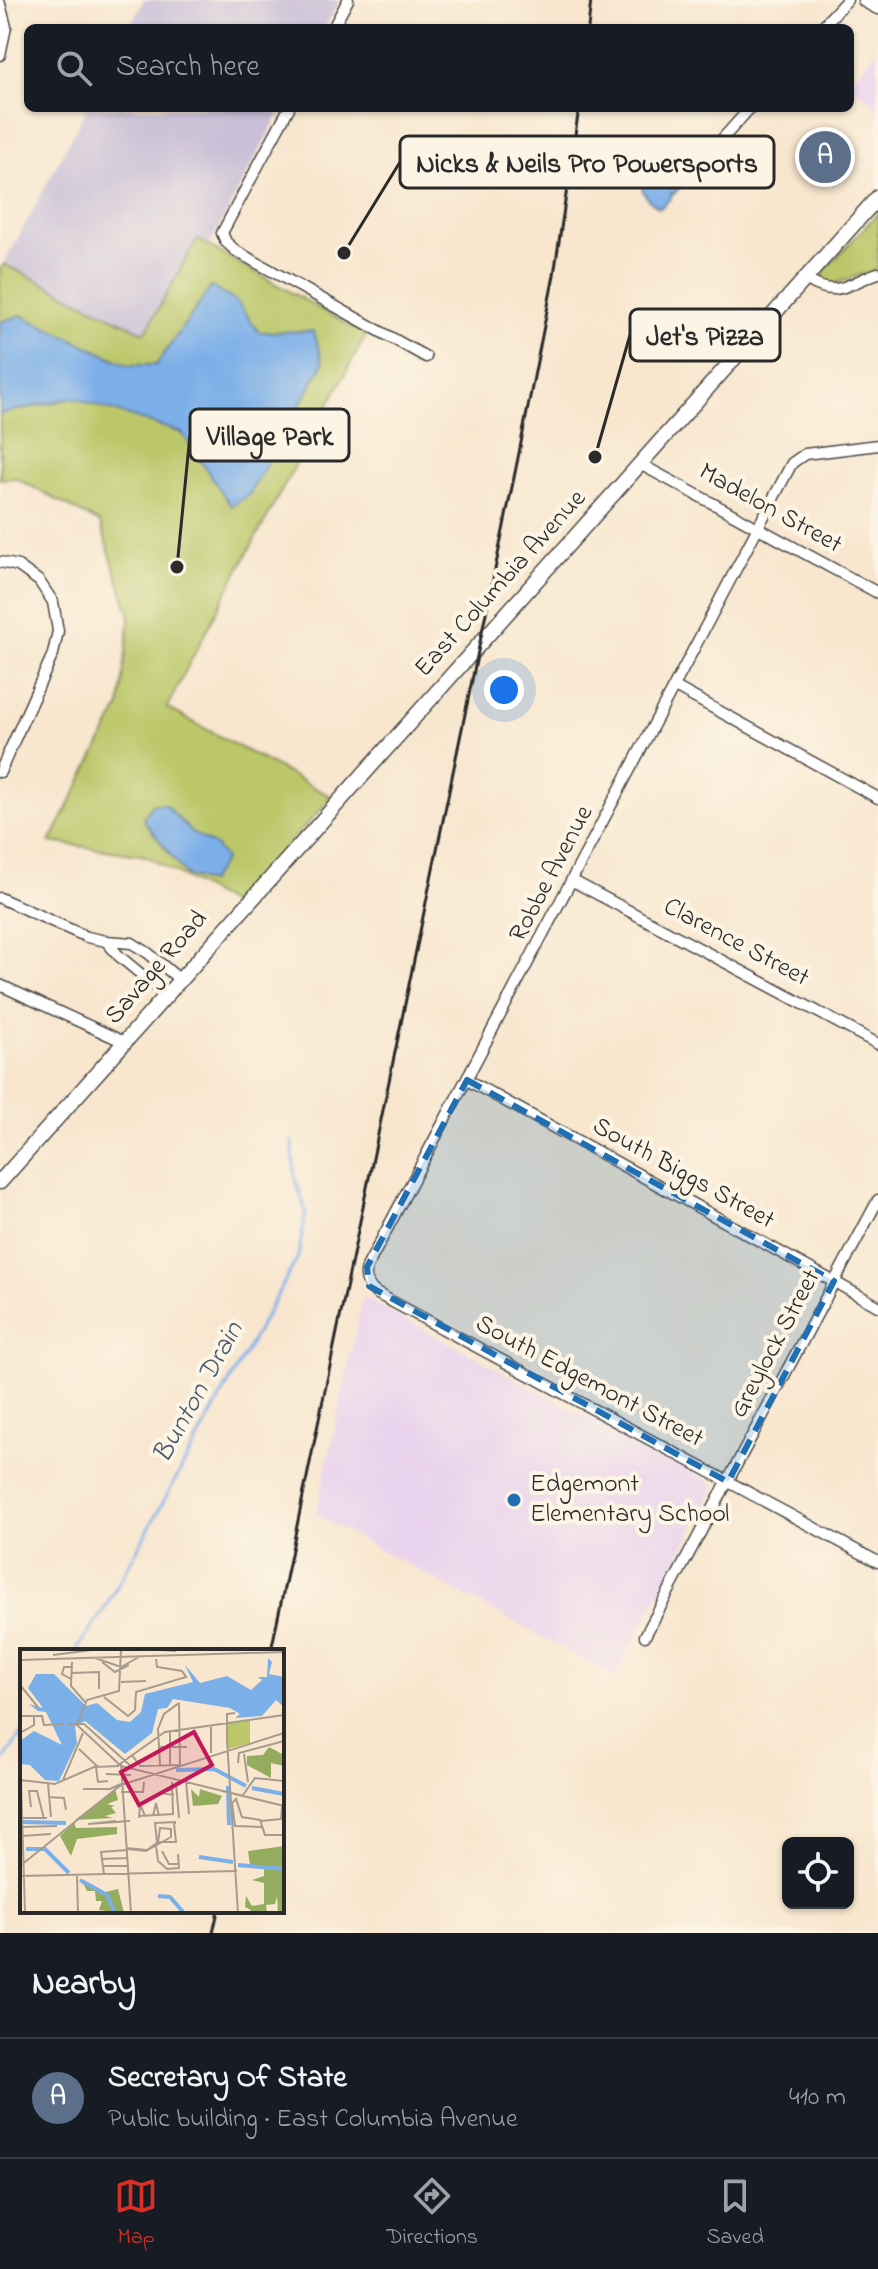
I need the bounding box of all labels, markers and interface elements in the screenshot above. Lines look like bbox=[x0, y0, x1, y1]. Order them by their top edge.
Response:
search box bbox=[24, 24, 854, 112]
icon: search bbox=[52, 46, 96, 90]
text: Search here bbox=[116, 46, 260, 90]
pin: A bbox=[799, 127, 851, 187]
callout: Nicks & Neils Pro Powersports bbox=[400, 136, 774, 188]
text: Nicks & Neils Pro Powersports bbox=[416, 145, 758, 186]
callout: Jet's Pizza bbox=[630, 309, 780, 361]
text: Jet's Pizza bbox=[646, 318, 764, 359]
callout: Village Park bbox=[190, 409, 349, 461]
text: Village Park bbox=[206, 418, 334, 460]
street label: Madelon Street bbox=[691, 454, 849, 564]
street label: East Columbia Avenue bbox=[406, 481, 596, 686]
your location bbox=[484, 670, 524, 710]
street label: Robbe Avenue bbox=[500, 799, 604, 949]
street label: Clarence Street bbox=[656, 889, 816, 998]
street label: Savage Road bbox=[96, 902, 218, 1034]
street label: South Biggs Street bbox=[585, 1108, 781, 1240]
street label: Greylock Street bbox=[721, 1263, 831, 1425]
street label: South Edgemont Street bbox=[468, 1306, 710, 1458]
water label: Bunton Drain bbox=[143, 1314, 255, 1471]
place label: Edgemont Elementary School bbox=[530, 1466, 729, 1534]
marker: Edgemont Elementary School bbox=[505, 1491, 523, 1509]
inset map bbox=[20, 1649, 284, 1913]
map controls bbox=[782, 1837, 854, 1909]
button: locate bbox=[782, 1837, 854, 1909]
text: Nearby bbox=[32, 1960, 136, 2010]
text: Secretary Of State bbox=[108, 2057, 347, 2101]
text: A bbox=[50, 2079, 66, 2117]
text: 410 m bbox=[789, 2079, 846, 2117]
text: Public building · East Columbia Avenue bbox=[108, 2101, 518, 2139]
tab: Map bbox=[114, 2174, 158, 2254]
tab: Directions bbox=[387, 2174, 478, 2254]
tab: Saved bbox=[706, 2174, 764, 2254]

